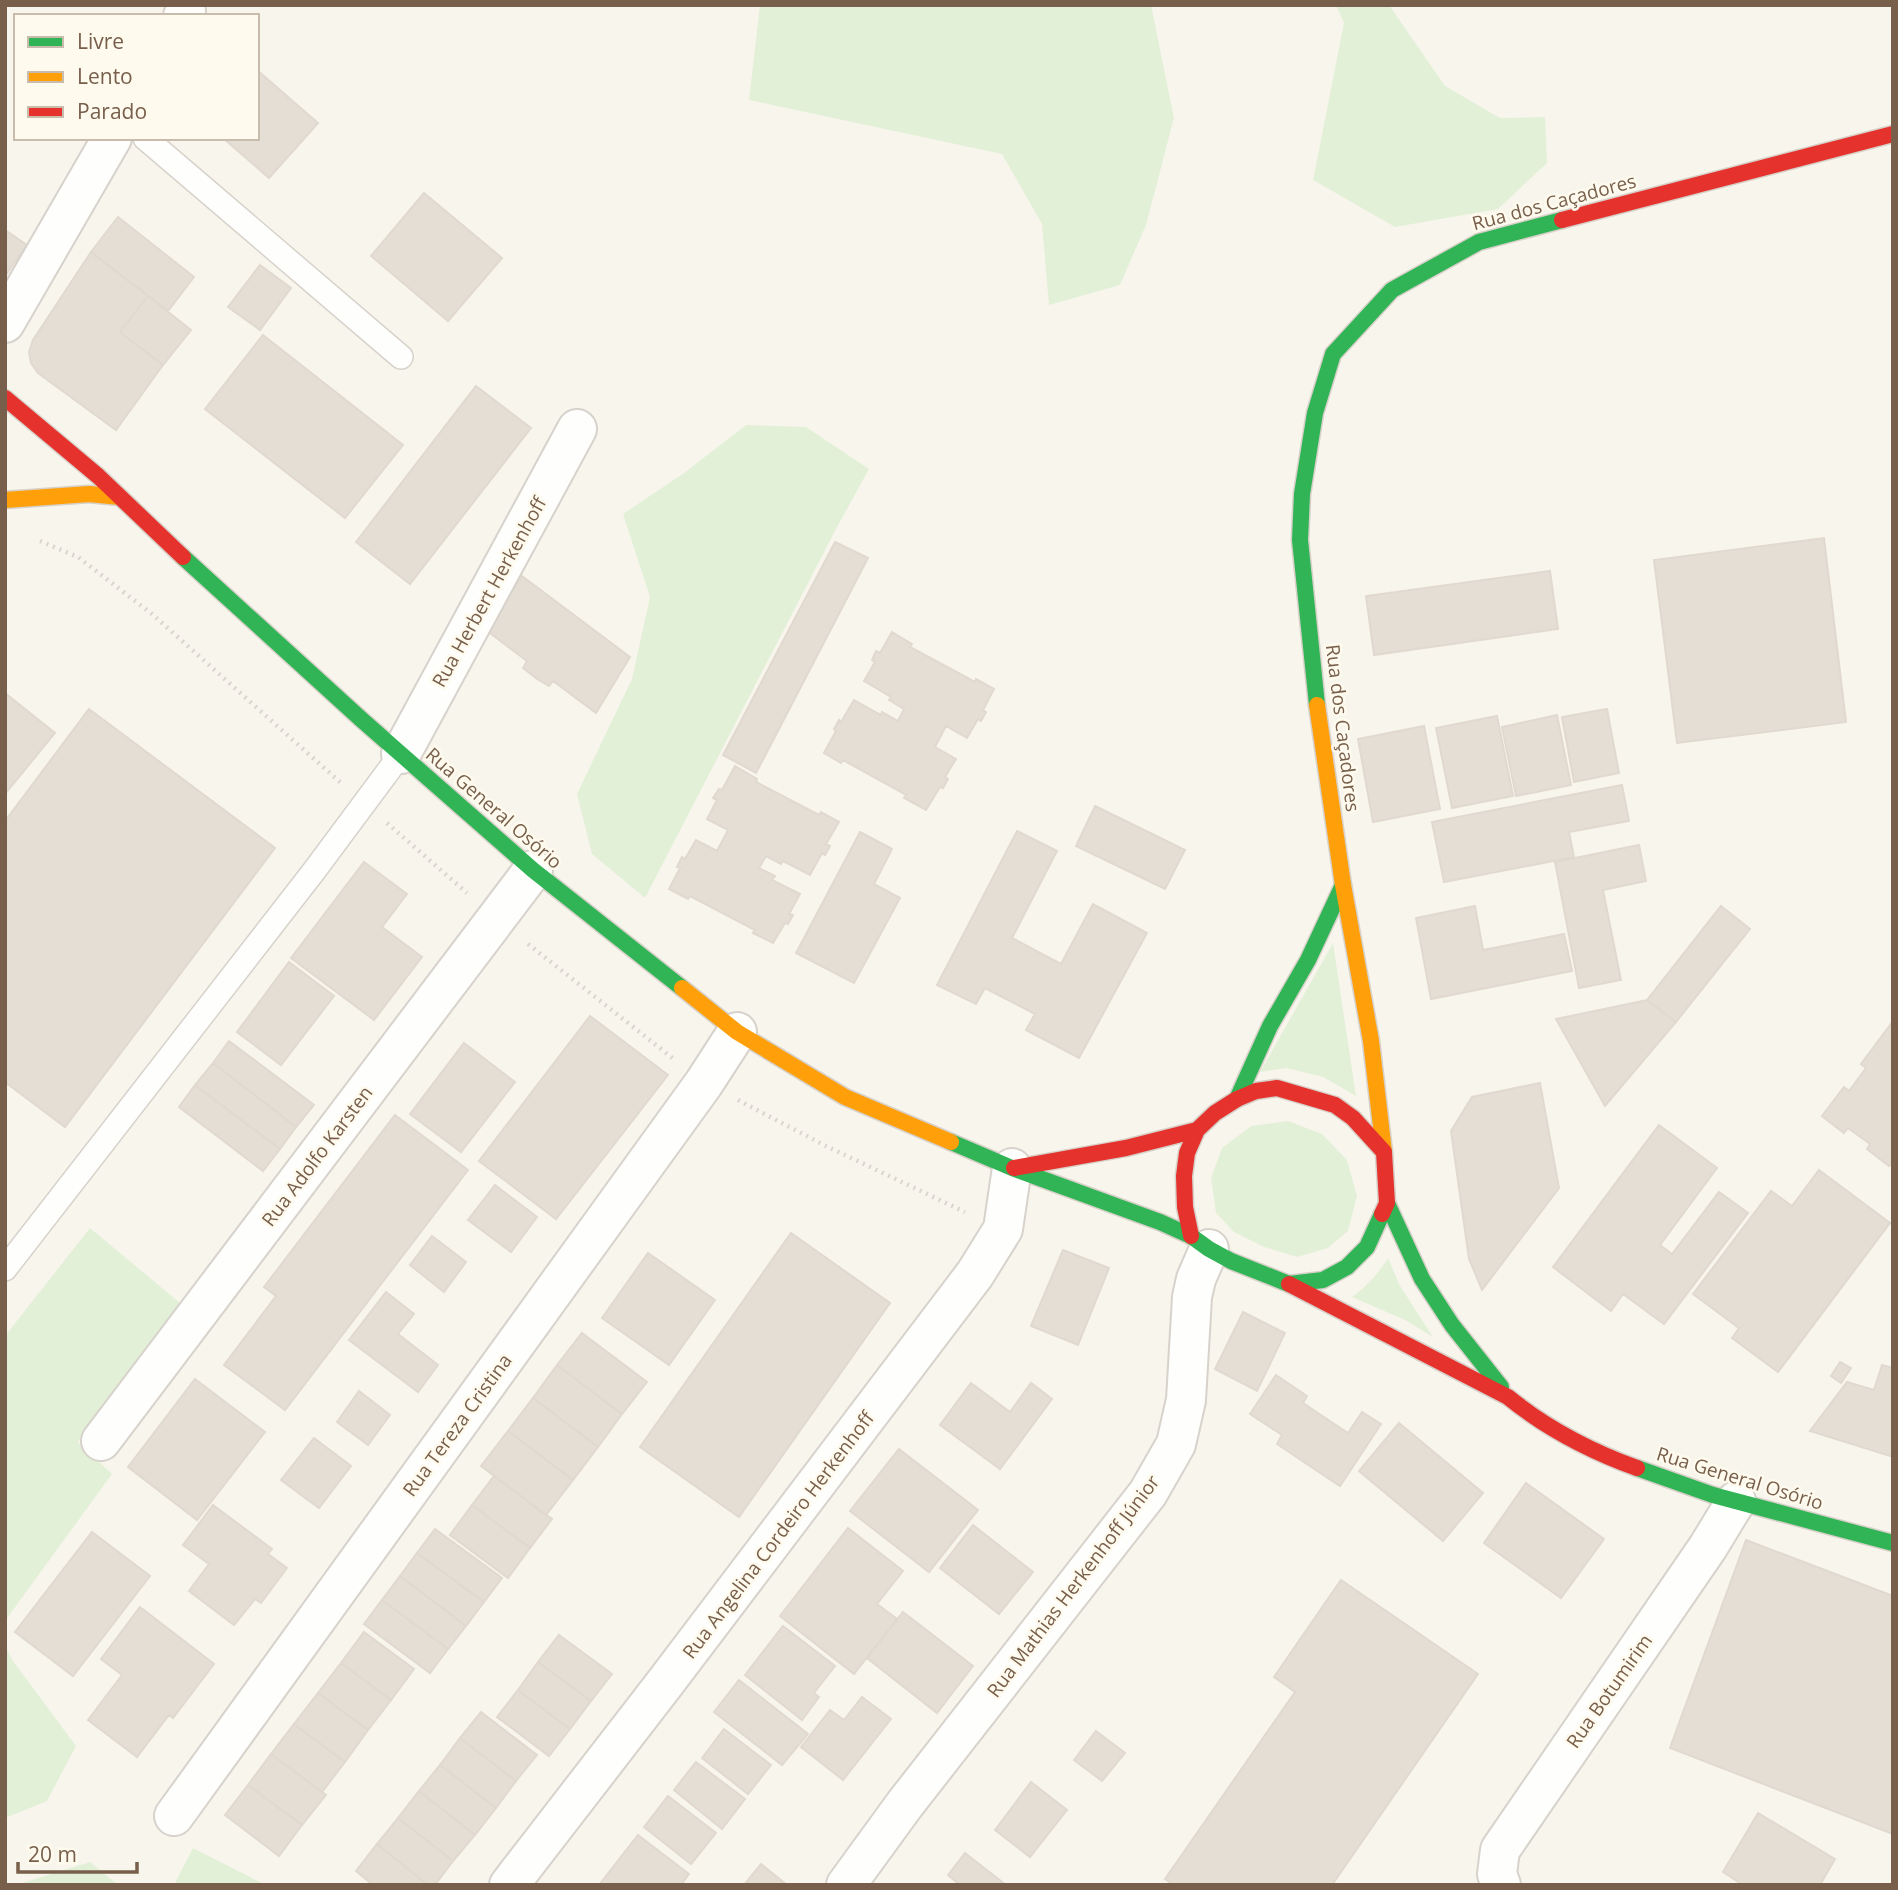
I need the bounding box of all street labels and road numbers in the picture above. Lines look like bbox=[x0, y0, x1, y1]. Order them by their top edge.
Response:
street label: Rua dos Caçadores bbox=[1469, 168, 1639, 236]
street label: Rua Herbert Herkenhoff bbox=[426, 491, 553, 692]
street label: Rua dos Caçadores bbox=[1320, 643, 1366, 813]
street label: Rua General Osório bbox=[420, 741, 568, 875]
street label: Rua Adolfo Karsten bbox=[256, 1080, 378, 1232]
street label: Rua Tereza Cristina bbox=[396, 1349, 518, 1501]
street label: Rua Angelina Cordeiro Herkenhoff bbox=[676, 1405, 880, 1664]
street label: Rua General Osório bbox=[1653, 1440, 1827, 1516]
street label: Rua Mathias Herkenhoff Júnior bbox=[981, 1469, 1165, 1703]
street label: Rua Botumirim bbox=[1560, 1629, 1658, 1753]

